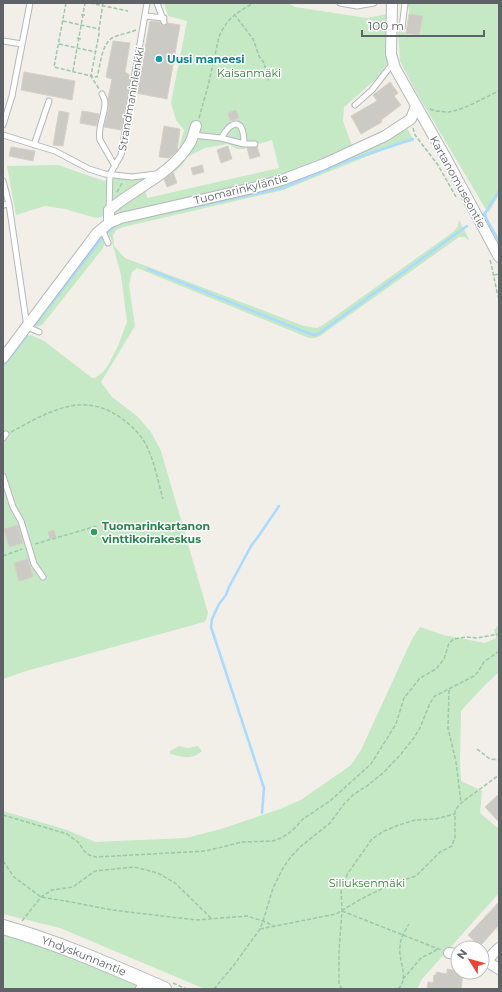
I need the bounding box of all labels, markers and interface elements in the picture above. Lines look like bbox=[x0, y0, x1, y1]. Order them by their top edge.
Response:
scale bar bbox=[362, 12, 484, 38]
text: 100 m bbox=[368, 18, 404, 33]
street label: Strandmaninlenkki bbox=[115, 46, 147, 152]
place label: Uusi maneesi bbox=[167, 52, 245, 66]
marker: Uusi maneesi bbox=[154, 54, 164, 64]
park label: Kaisanmäki bbox=[217, 66, 281, 80]
street label: Kartanomuseontie bbox=[427, 133, 489, 231]
street label: Tuomarinkyläntie bbox=[192, 170, 290, 207]
place label: Tuomarinkartanon vinttikoirakeskus bbox=[101, 519, 210, 546]
marker: Tuomarinkartanon vinttikoirakeskus bbox=[89, 527, 99, 537]
park label: Siliuksenmäki bbox=[329, 876, 405, 890]
street label: Yhdyskunnantie bbox=[40, 933, 129, 979]
north arrow bbox=[450, 940, 490, 980]
text: N bbox=[454, 946, 470, 962]

